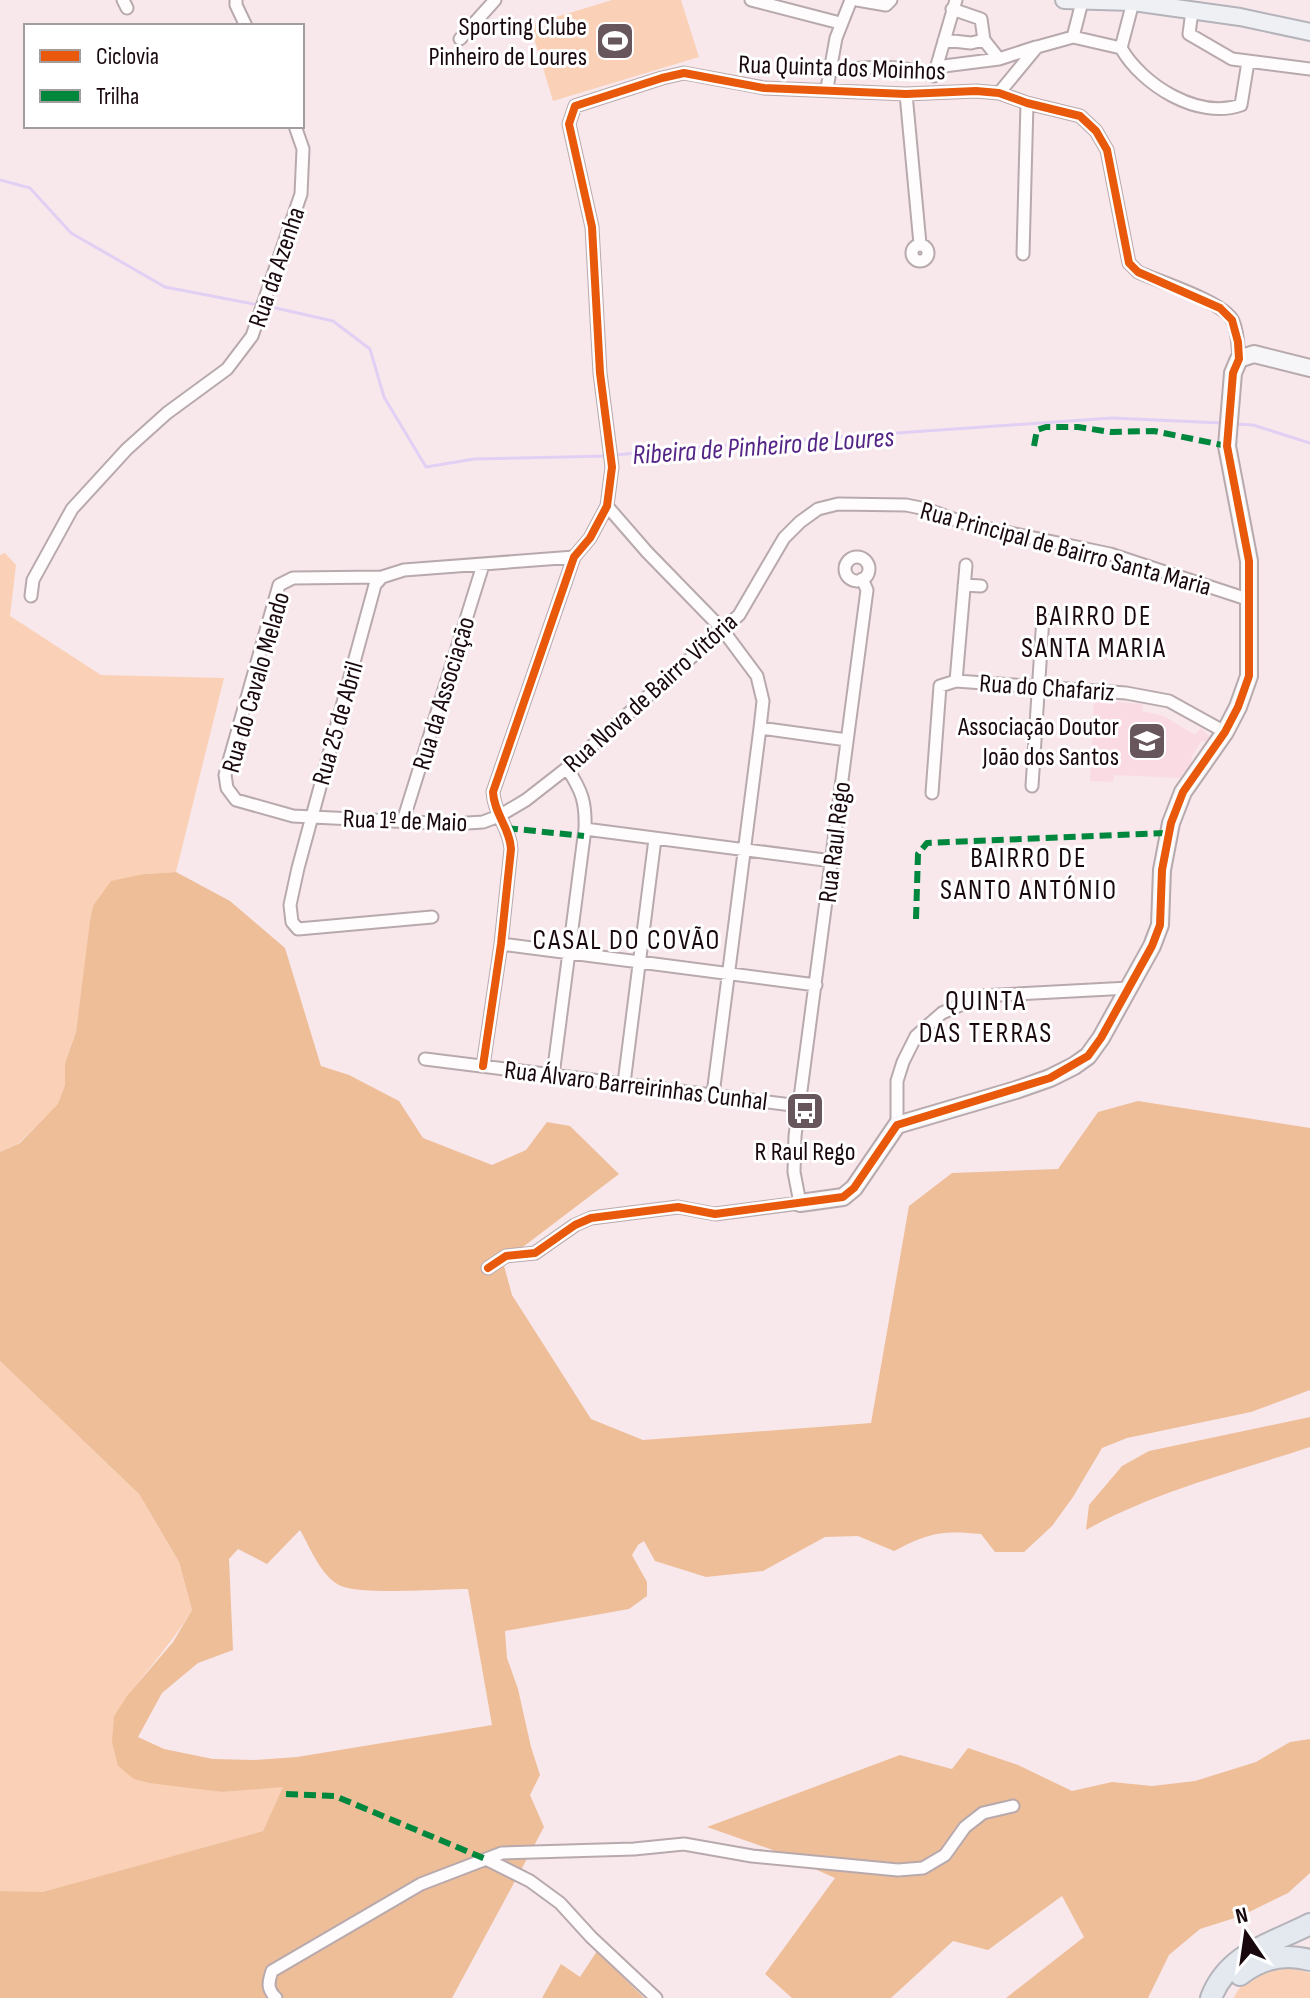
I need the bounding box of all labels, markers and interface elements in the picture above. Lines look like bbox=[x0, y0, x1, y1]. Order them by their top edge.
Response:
place label: Sporting Clube Pinheiro de Loures bbox=[428, 12, 587, 73]
sports icon: Sporting Clube Pinheiro de Loures bbox=[594, 20, 636, 62]
legend bbox=[24, 24, 304, 128]
text: Ciclovia bbox=[96, 42, 159, 71]
street label: Rua Quinta dos Moinhos bbox=[738, 49, 946, 88]
text: Trilha bbox=[96, 82, 139, 111]
street label: Rua da Azenha bbox=[242, 203, 312, 332]
water label: Ribeira de Pinheiro de Loures bbox=[631, 421, 895, 472]
street label: Rua Principal de Bairro Santa Maria bbox=[917, 496, 1214, 603]
street label: Rua do Cavalo Melado bbox=[216, 588, 297, 776]
district label: BAIRRO DE SANTA MARIA bbox=[1021, 600, 1167, 665]
street label: Rua Nova de Bairro Vitória bbox=[558, 607, 744, 779]
street label: Rua da Associação bbox=[406, 613, 482, 774]
street label: Rua 25 de Abril bbox=[306, 658, 371, 789]
street label: Rua do Chafariz bbox=[978, 668, 1116, 709]
place label: Associação Doutor João dos Santos bbox=[957, 712, 1120, 773]
school or university icon: Associação Doutor João dos Santos bbox=[1126, 720, 1168, 762]
street label: Rua Raul Rêgo bbox=[813, 780, 858, 905]
street label: Rua 1º de Maio bbox=[342, 804, 468, 839]
district label: BAIRRO DE SANTO ANTÓNIO bbox=[940, 842, 1118, 907]
district label: CASAL DO COVÃO bbox=[533, 924, 721, 957]
district label: QUINTA DAS TERRAS bbox=[919, 985, 1053, 1050]
street label: Rua Álvaro Barreirinhas Cunhal bbox=[502, 1055, 769, 1118]
bus stop icon: R Raul Rego bbox=[784, 1090, 826, 1132]
place label: R Raul Rego bbox=[755, 1137, 855, 1168]
north arrow bbox=[1206, 1894, 1286, 1974]
text: N bbox=[1233, 1901, 1251, 1930]

